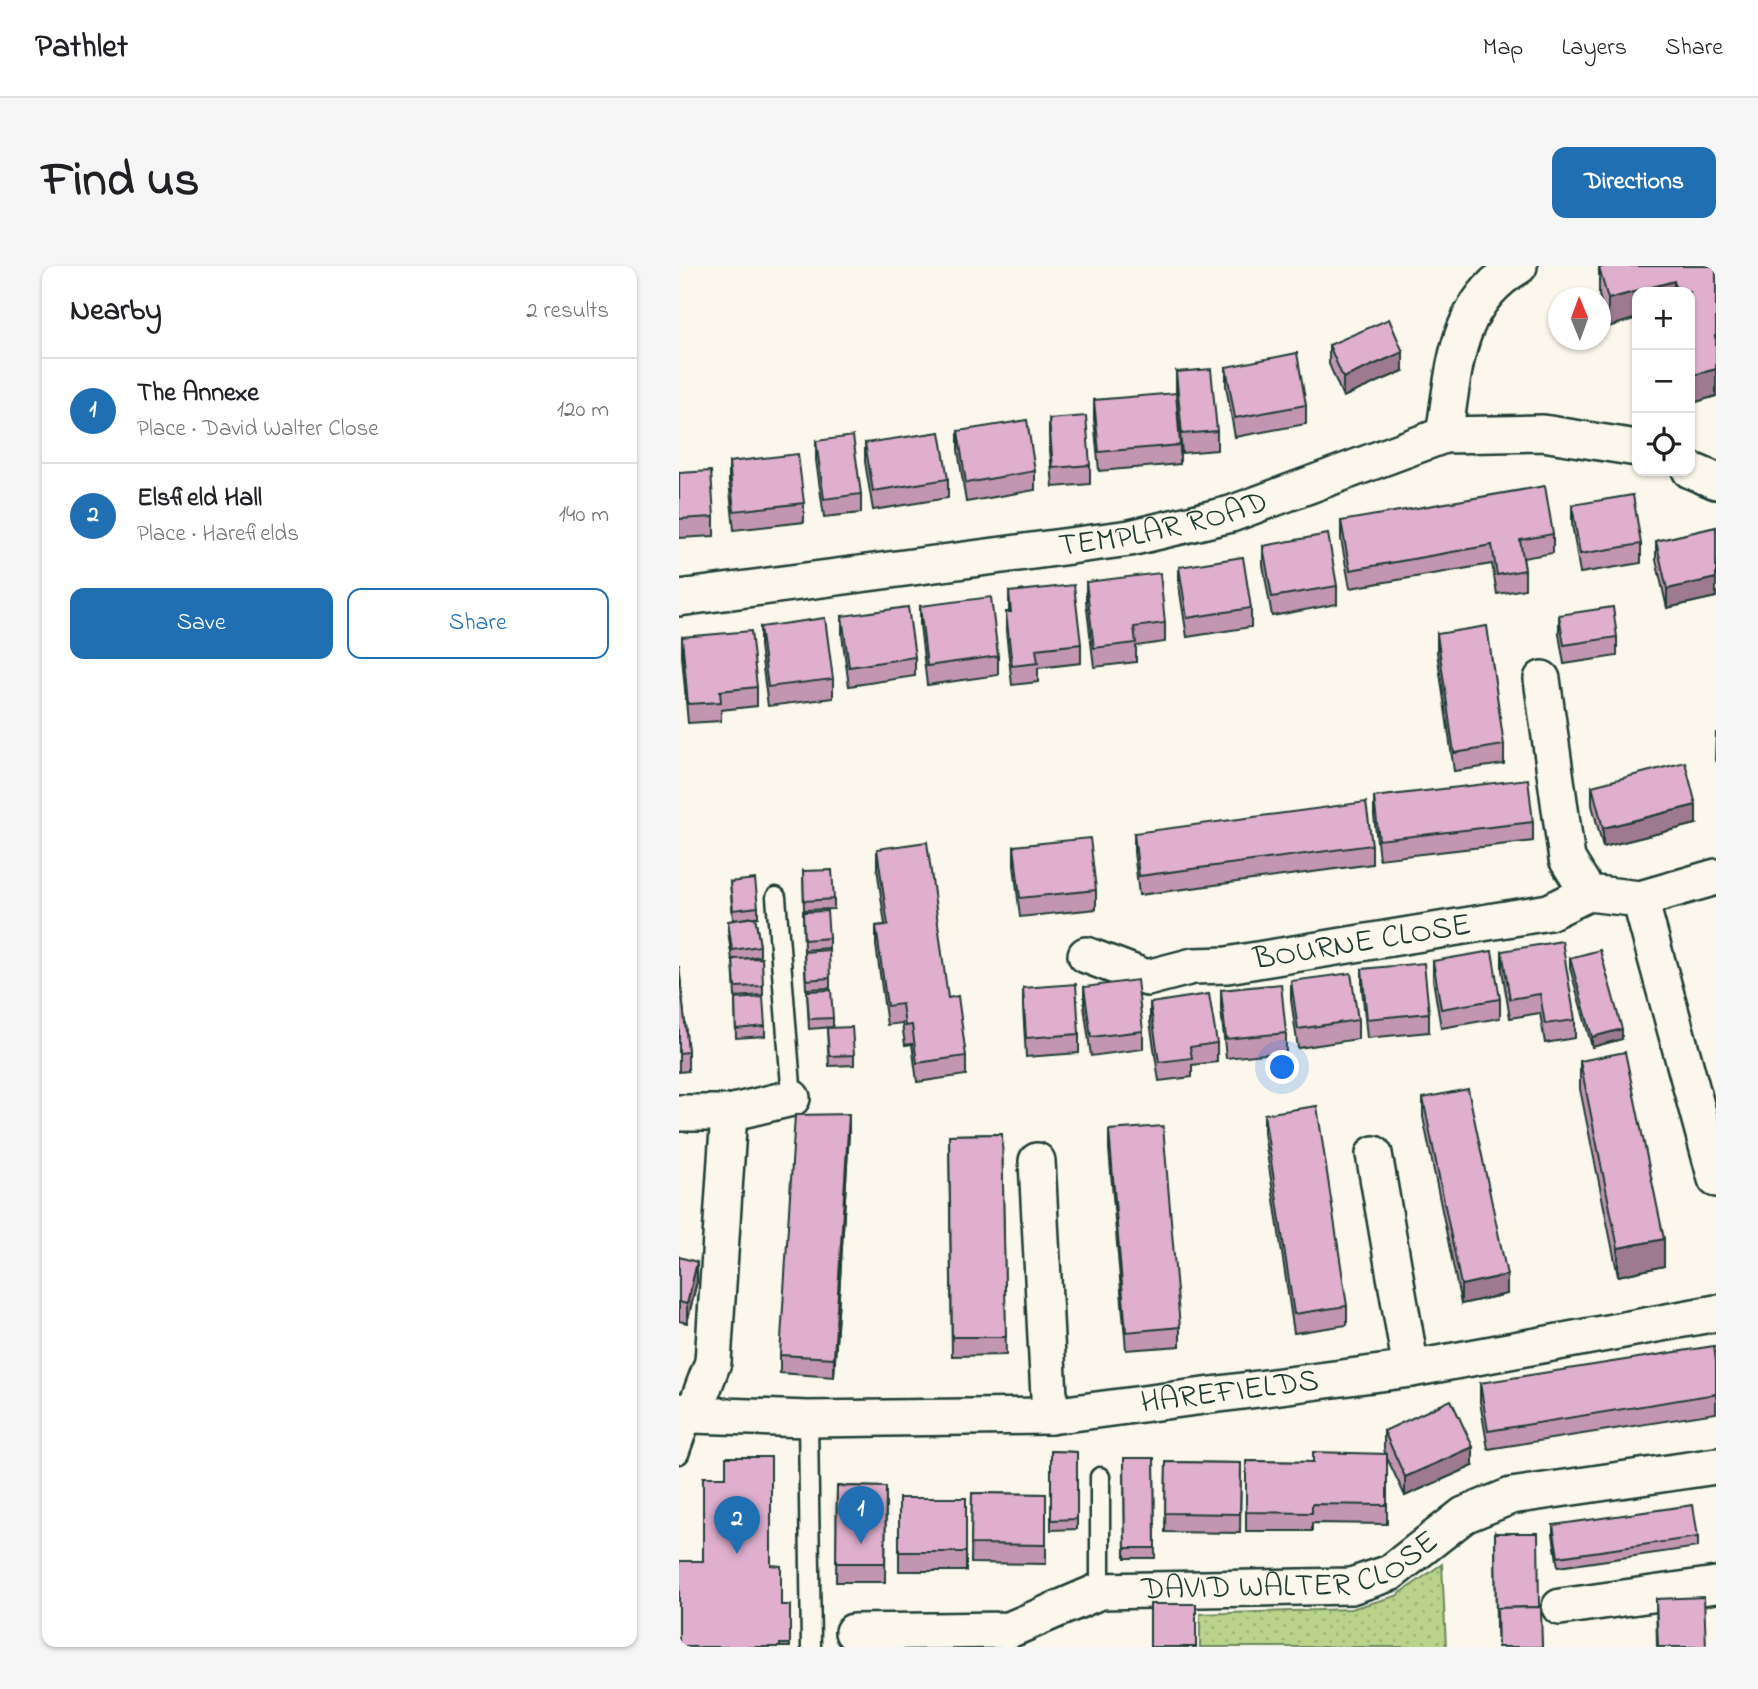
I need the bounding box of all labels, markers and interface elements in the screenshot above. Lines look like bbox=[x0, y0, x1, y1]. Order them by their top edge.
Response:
text: Pathlet bbox=[35, 24, 128, 72]
text: Map bbox=[1483, 31, 1523, 66]
text: Layers bbox=[1561, 31, 1627, 66]
text: Share bbox=[1665, 31, 1723, 66]
text: Find us bbox=[42, 146, 199, 218]
button: Directions bbox=[1552, 147, 1716, 218]
north arrow bbox=[1548, 287, 1611, 350]
map controls bbox=[1632, 287, 1695, 476]
button: + bbox=[1632, 287, 1695, 350]
text: Nearby bbox=[70, 290, 162, 334]
text: 2 results bbox=[526, 295, 609, 328]
button: − bbox=[1632, 350, 1695, 413]
text: The Annexe bbox=[137, 375, 259, 413]
text: 1 bbox=[89, 394, 97, 427]
text: 120 m bbox=[557, 394, 609, 427]
text: Place · David Walter Close bbox=[137, 413, 379, 446]
button: locate bbox=[1632, 413, 1695, 476]
street label: TEMPLAR ROAD bbox=[1056, 479, 1275, 571]
text: Elsfield Hall bbox=[137, 480, 262, 518]
text: 2 bbox=[87, 499, 99, 532]
text: 140 m bbox=[559, 499, 609, 532]
text: Place · Harefields bbox=[137, 518, 299, 551]
button: Save bbox=[70, 588, 333, 659]
button: Share bbox=[347, 588, 609, 659]
street label: BOURNE CLOSE bbox=[1249, 902, 1475, 984]
your location bbox=[1265, 1050, 1299, 1084]
street label: HAREFIELDS bbox=[1138, 1358, 1322, 1427]
pin: 1 bbox=[838, 1486, 884, 1544]
pin: 2 bbox=[714, 1496, 760, 1554]
street label: DAVID WALTER CLOSE bbox=[1140, 1520, 1449, 1614]

